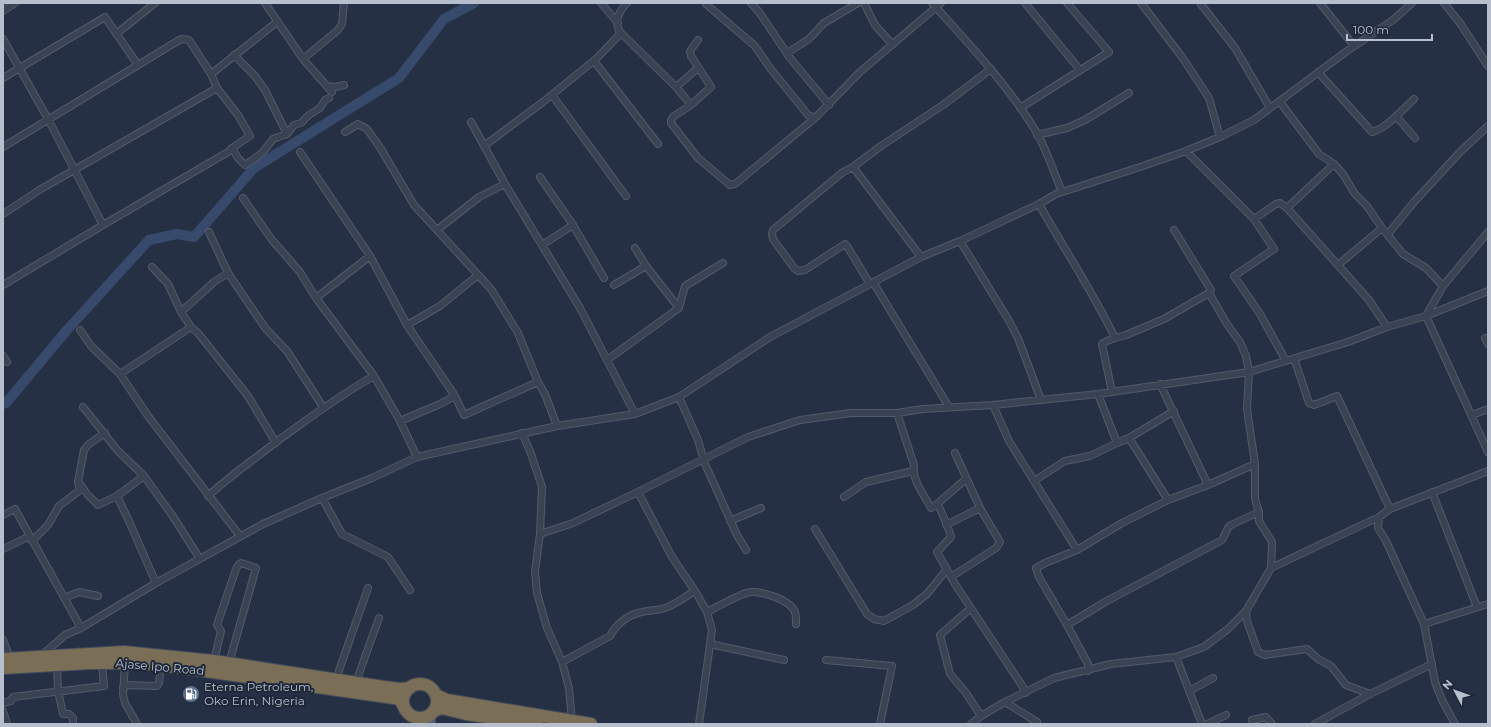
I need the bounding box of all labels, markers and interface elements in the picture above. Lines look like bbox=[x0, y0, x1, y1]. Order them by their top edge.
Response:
scale bar bbox=[1347, 16, 1432, 42]
text: 100 m bbox=[1353, 22, 1389, 37]
street label: Ajase Ipo Road bbox=[115, 655, 205, 678]
north arrow bbox=[1435, 671, 1475, 711]
text: N bbox=[1439, 676, 1456, 692]
place label: Eterna Petroleum, Oko Erin, Nigeria bbox=[204, 679, 313, 708]
fuel station icon: Eterna Petroleum, Oko Erin, Nigeria bbox=[181, 684, 201, 704]

